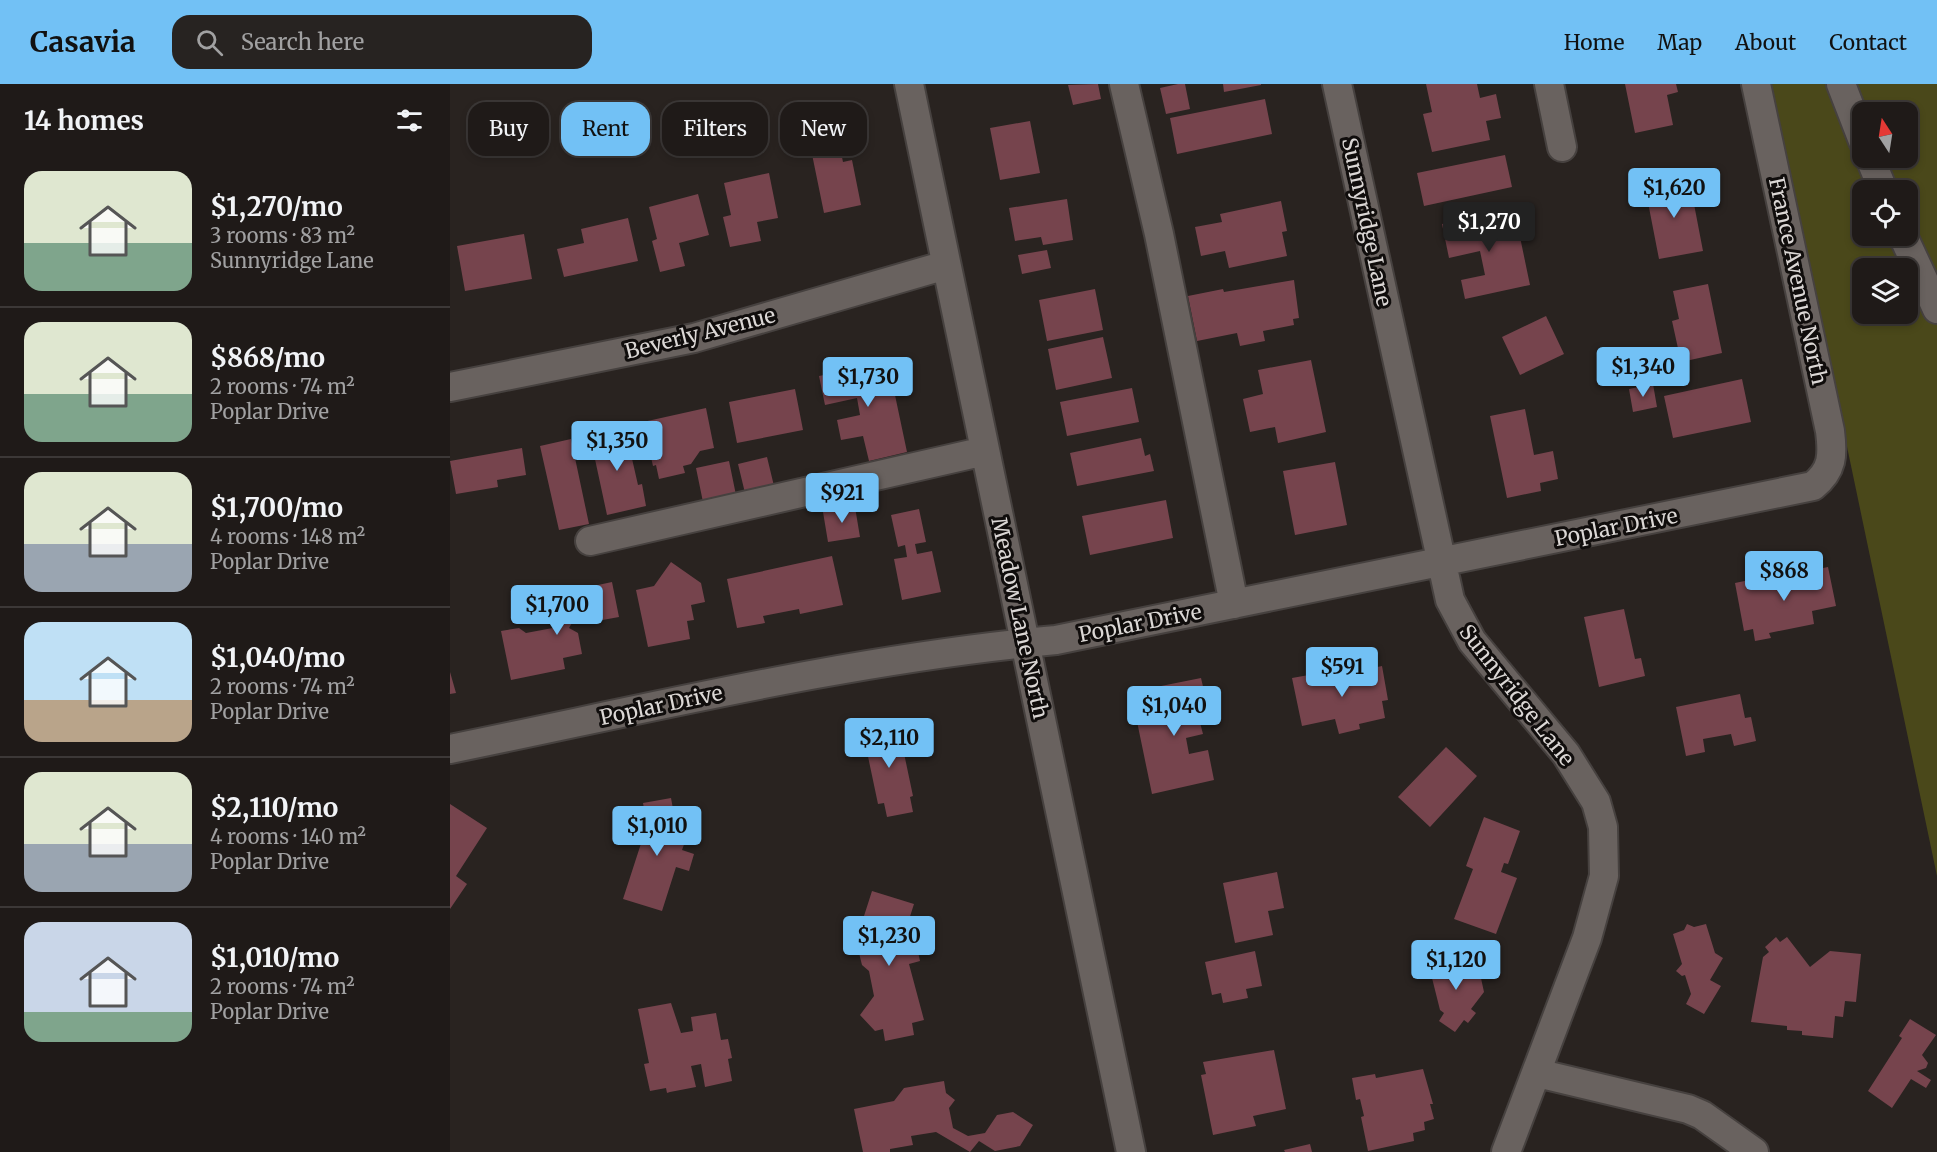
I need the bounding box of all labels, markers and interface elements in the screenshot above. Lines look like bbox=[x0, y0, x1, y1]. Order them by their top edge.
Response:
search box bbox=[172, 15, 592, 69]
text: Casavia bbox=[30, 24, 136, 60]
icon: search bbox=[193, 26, 226, 59]
text: Search here bbox=[241, 28, 364, 56]
text: Home bbox=[1564, 29, 1624, 56]
text: Map bbox=[1657, 29, 1702, 56]
text: About bbox=[1735, 29, 1796, 56]
text: Contact bbox=[1829, 29, 1907, 56]
chip: Buy bbox=[468, 102, 549, 156]
chip: Rent bbox=[561, 102, 650, 156]
chip: Filters bbox=[662, 102, 768, 156]
chip: New bbox=[780, 102, 867, 156]
north arrow bbox=[1852, 102, 1918, 168]
map controls bbox=[1852, 102, 1918, 324]
text: 14 homes bbox=[24, 104, 144, 137]
icon: filters bbox=[393, 104, 426, 137]
street label: Sunnyridge Lane bbox=[1336, 135, 1398, 309]
pin: $1,620 bbox=[1625, 168, 1723, 219]
text: $1,620 bbox=[1642, 175, 1706, 200]
street label: France Avenue North bbox=[1763, 175, 1833, 387]
button: locate bbox=[1852, 180, 1918, 246]
text: $1,270/mo bbox=[210, 190, 343, 223]
icon: home bbox=[72, 195, 144, 267]
pin: $1,270 bbox=[1440, 202, 1538, 253]
text: $1,270 bbox=[1457, 209, 1521, 234]
text: 3 rooms · 83 m² bbox=[210, 223, 355, 248]
text: Sunnyridge Lane bbox=[210, 248, 374, 273]
button: layers bbox=[1852, 258, 1918, 324]
street label: Beverly Avenue bbox=[622, 301, 778, 365]
text: $868/mo bbox=[210, 341, 325, 374]
icon: home bbox=[72, 346, 144, 418]
pin: $1,340 bbox=[1594, 347, 1692, 398]
text: $1,340 bbox=[1611, 354, 1675, 379]
pin: $1,730 bbox=[819, 357, 917, 408]
text: $1,730 bbox=[837, 364, 899, 389]
text: 2 rooms · 74 m² bbox=[210, 374, 355, 399]
text: Poplar Drive bbox=[210, 399, 329, 424]
pin: $1,350 bbox=[568, 421, 666, 472]
text: $1,350 bbox=[585, 428, 649, 453]
pin: $921 bbox=[806, 473, 878, 524]
text: $921 bbox=[820, 480, 864, 505]
text: $1,700/mo bbox=[210, 491, 343, 524]
icon: home bbox=[72, 496, 144, 568]
street label: Poplar Drive bbox=[1552, 502, 1680, 552]
street label: Meadow Lane North bbox=[985, 515, 1055, 721]
text: 4 rooms · 148 m² bbox=[210, 524, 365, 549]
text: Poplar Drive bbox=[210, 549, 329, 574]
pin: $868 bbox=[1748, 551, 1820, 602]
text: $868 bbox=[1759, 558, 1809, 583]
pin: $1,700 bbox=[508, 585, 606, 636]
text: $1,700 bbox=[525, 592, 589, 617]
street label: Poplar Drive bbox=[1076, 598, 1204, 648]
street label: Sunnyridge Lane bbox=[1453, 619, 1581, 771]
text: $1,040/mo bbox=[210, 641, 345, 674]
icon: home bbox=[72, 646, 144, 718]
pin: $591 bbox=[1306, 647, 1378, 698]
text: $591 bbox=[1320, 654, 1364, 679]
text: 2 rooms · 74 m² bbox=[210, 674, 355, 699]
street label: Poplar Drive bbox=[597, 679, 725, 731]
pin: $1,040 bbox=[1125, 686, 1223, 737]
text: $1,040 bbox=[1141, 693, 1207, 718]
text: Poplar Drive bbox=[210, 699, 329, 724]
pin: $2,110 bbox=[840, 718, 938, 769]
text: $2,110 bbox=[859, 725, 919, 750]
text: $2,110/mo bbox=[210, 791, 338, 824]
icon: home bbox=[72, 796, 144, 868]
pin: $1,010 bbox=[608, 806, 706, 857]
text: $1,010 bbox=[626, 813, 688, 838]
text: 4 rooms · 140 m² bbox=[210, 824, 366, 849]
text: Poplar Drive bbox=[210, 849, 329, 874]
pin: $1,230 bbox=[840, 916, 938, 967]
text: $1,230 bbox=[857, 923, 921, 948]
pin: $1,120 bbox=[1407, 940, 1505, 991]
text: $1,010/mo bbox=[210, 941, 339, 974]
icon: home bbox=[72, 946, 144, 1018]
text: $1,120 bbox=[1425, 947, 1487, 972]
text: 2 rooms · 74 m² bbox=[210, 974, 355, 999]
text: Poplar Drive bbox=[210, 999, 329, 1024]

